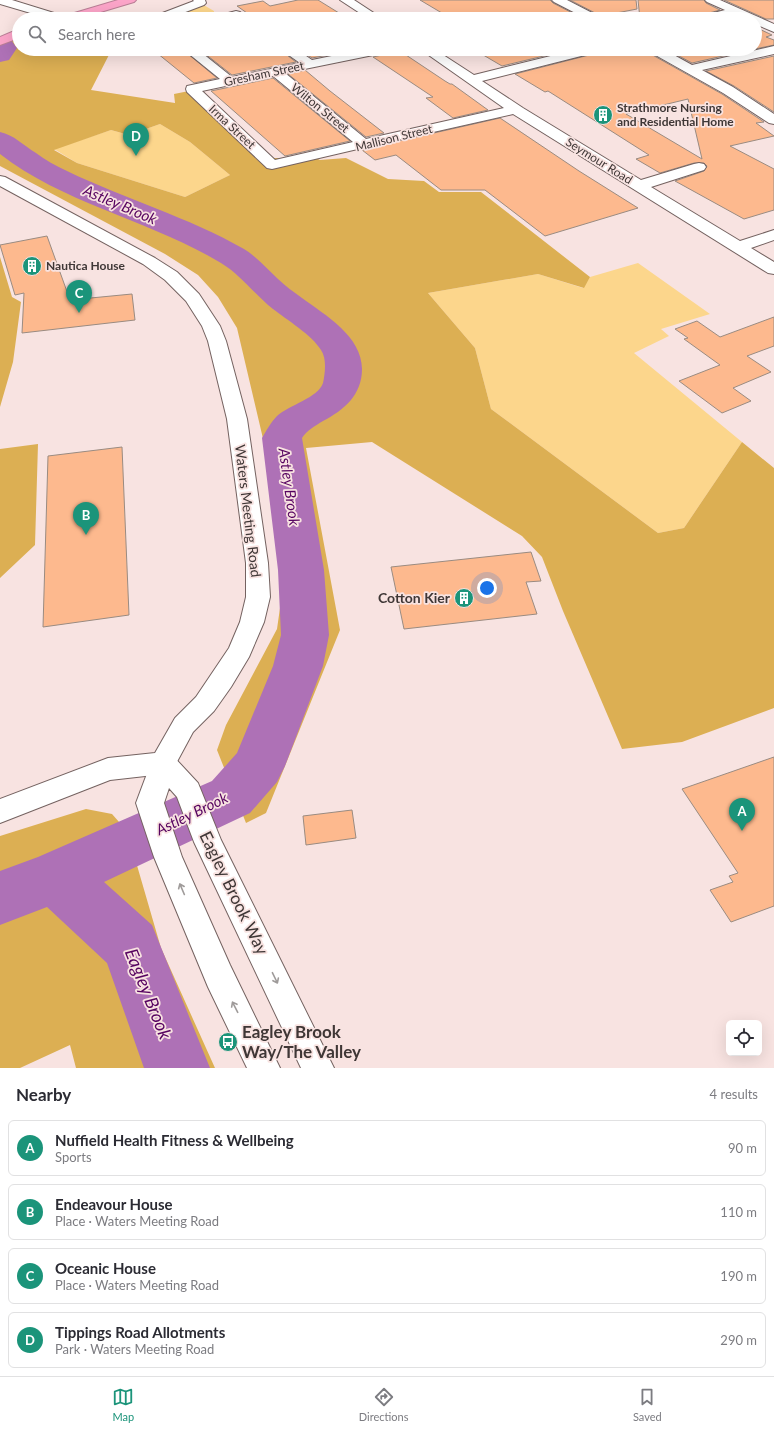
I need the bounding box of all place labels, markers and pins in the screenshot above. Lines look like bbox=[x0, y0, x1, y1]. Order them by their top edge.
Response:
place label: Strathmore Nursing and Residential Home bbox=[617, 100, 734, 129]
building icon: Strathmore Nursing and Residential Home bbox=[592, 104, 614, 126]
pin: D bbox=[123, 123, 149, 156]
building icon: Nautica House bbox=[21, 255, 43, 277]
place label: Nautica House bbox=[46, 258, 125, 273]
pin: C bbox=[66, 280, 92, 313]
pin: B bbox=[73, 502, 99, 535]
building icon: Cotton Kier bbox=[453, 587, 475, 609]
place label: Cotton Kier bbox=[378, 589, 451, 606]
pin: A bbox=[729, 798, 755, 831]
place label: Eagley Brook Way/The Valley bbox=[242, 1021, 361, 1062]
bus stop icon: Eagley Brook Way/The Valley bbox=[217, 1031, 239, 1053]

